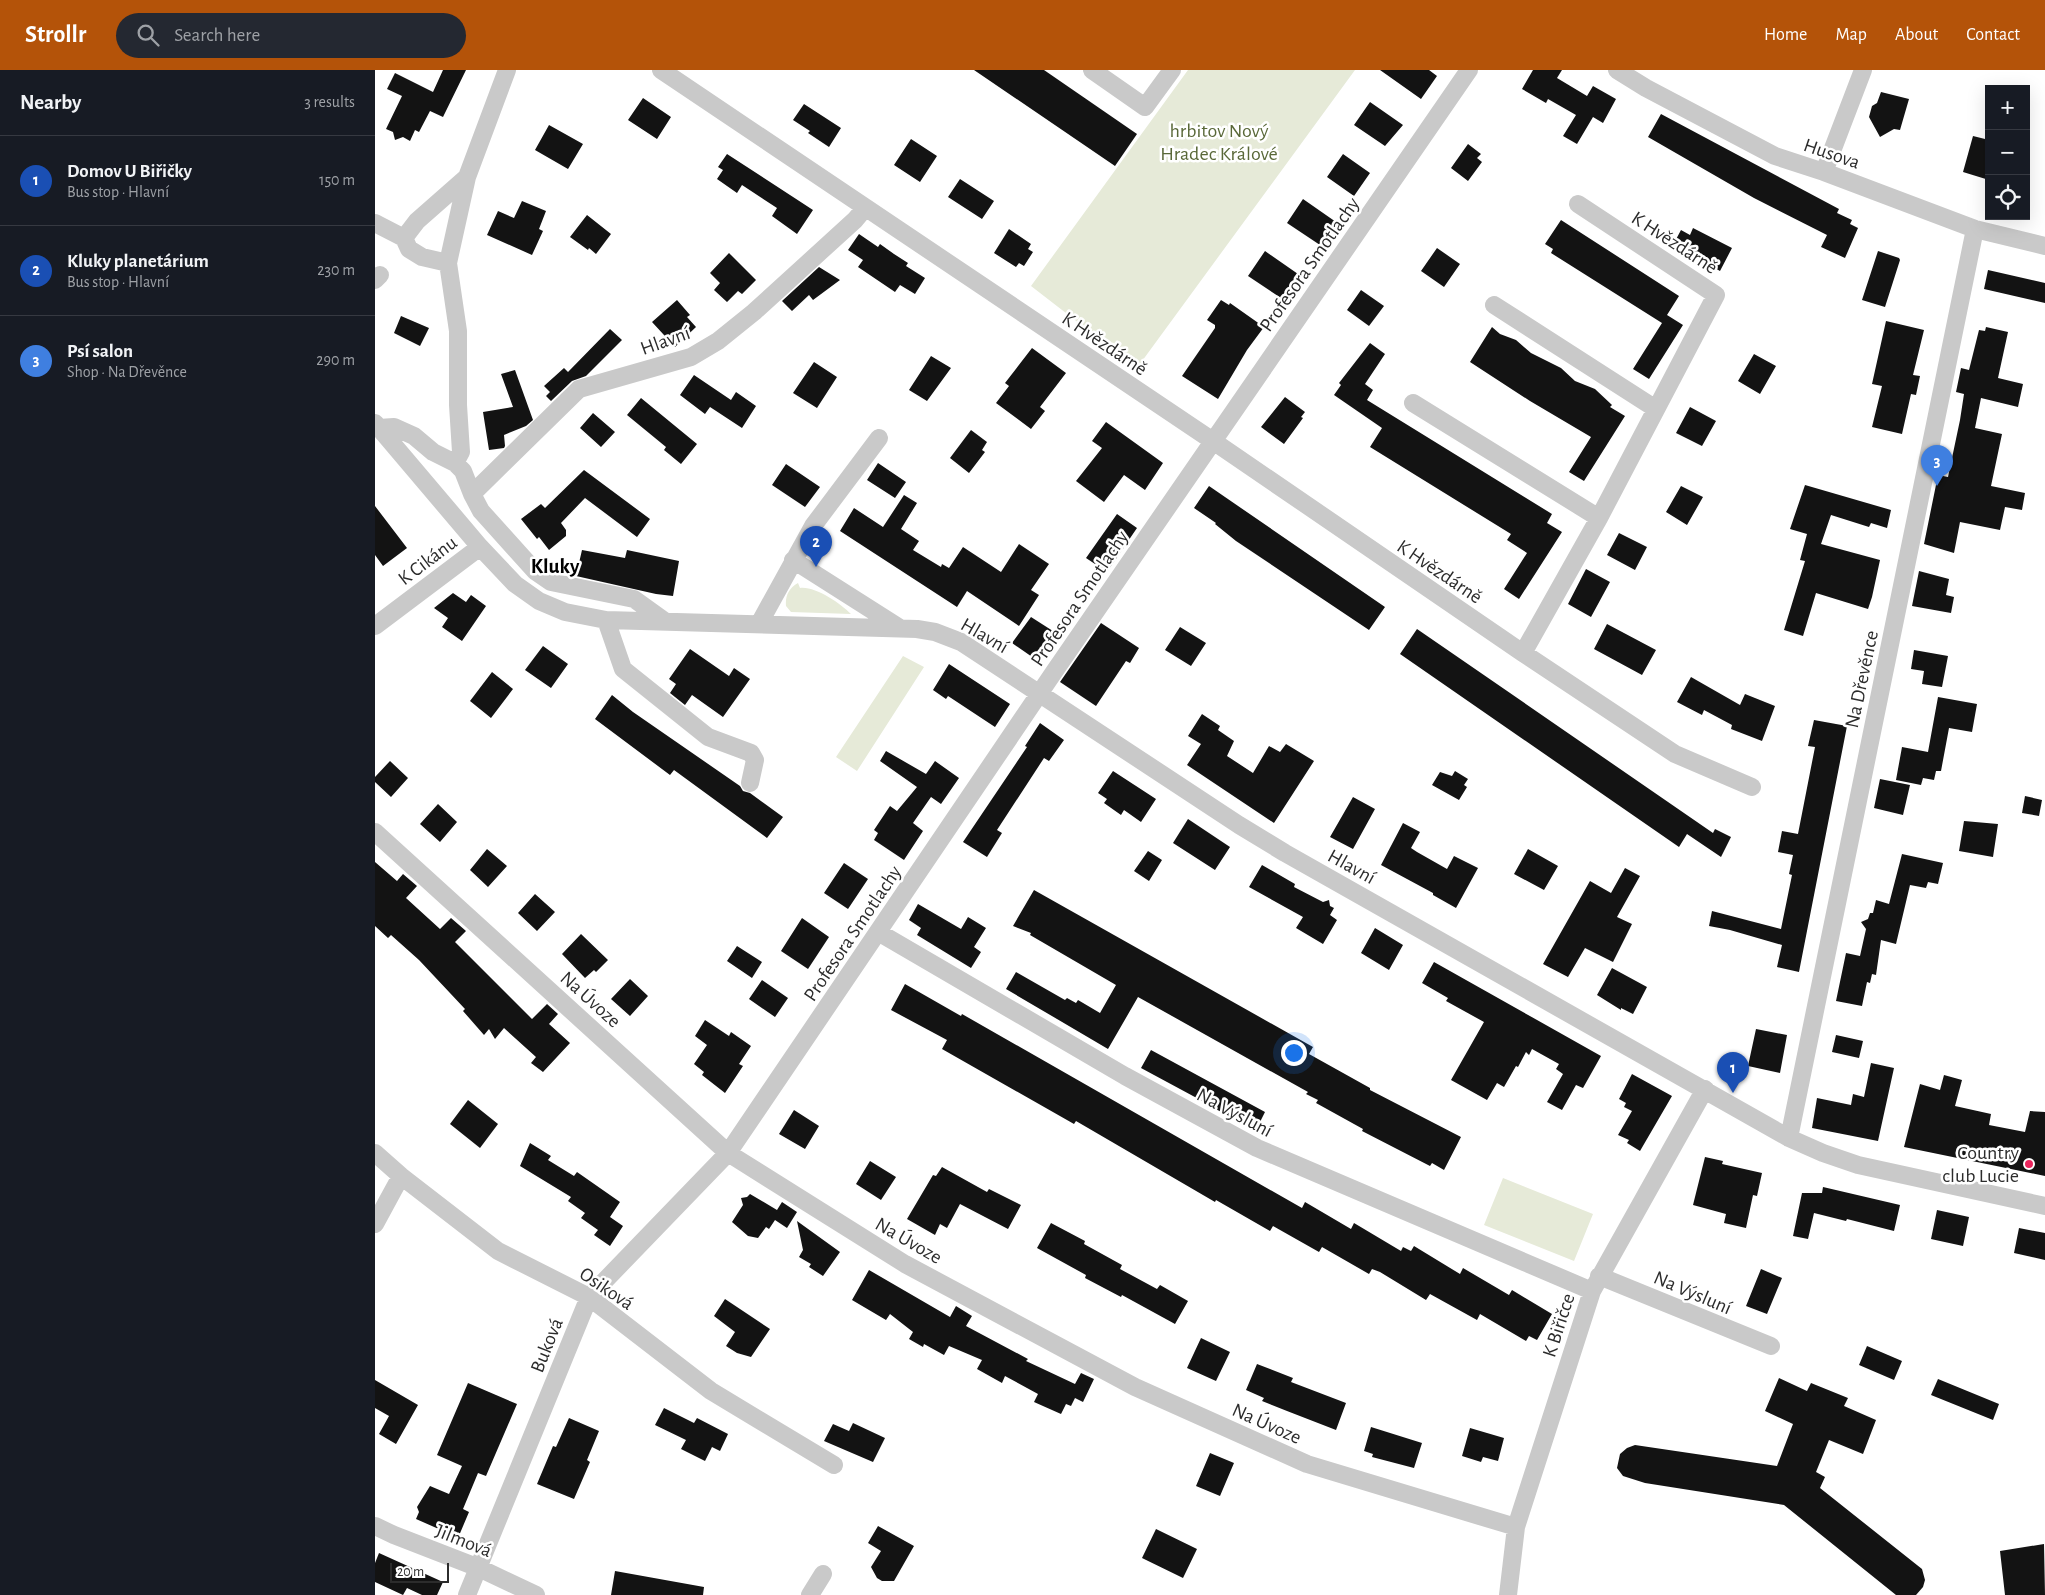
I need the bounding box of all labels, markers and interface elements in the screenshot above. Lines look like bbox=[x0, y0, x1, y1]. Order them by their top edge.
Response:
search box bbox=[116, 13, 466, 58]
icon: search bbox=[134, 21, 162, 49]
text: Strollr bbox=[25, 23, 86, 47]
text: Search here bbox=[174, 26, 260, 45]
text: Home bbox=[1764, 26, 1807, 44]
text: Map bbox=[1835, 26, 1867, 44]
text: About bbox=[1895, 26, 1938, 44]
text: Contact bbox=[1966, 26, 2020, 44]
map controls bbox=[1985, 85, 2030, 220]
button: + bbox=[1985, 85, 2030, 130]
text: Nearby bbox=[20, 92, 81, 113]
text: 3 results bbox=[304, 94, 355, 110]
park label: hrbitov Nový Hradec Králové bbox=[1160, 121, 1278, 164]
button: − bbox=[1985, 130, 2030, 175]
street label: Husova bbox=[1801, 135, 1862, 173]
text: Domov U Biřičky bbox=[67, 162, 192, 181]
text: 1 bbox=[33, 172, 39, 188]
text: 150 m bbox=[319, 172, 355, 188]
button: locate bbox=[1985, 175, 2030, 220]
text: Bus stop · Hlavní bbox=[67, 184, 169, 200]
street label: Profesora Smotlachy bbox=[1256, 194, 1364, 335]
street label: K Hvězdárně bbox=[1628, 208, 1721, 278]
text: Kluky planetárium bbox=[67, 252, 209, 271]
text: 2 bbox=[32, 262, 40, 278]
text: 230 m bbox=[317, 262, 355, 278]
text: Bus stop · Hlavní bbox=[67, 274, 169, 290]
street label: K Hvězdárně bbox=[1058, 308, 1151, 380]
street label: Hlavní bbox=[638, 323, 693, 359]
text: Psí salon bbox=[67, 342, 133, 361]
text: 3 bbox=[33, 352, 39, 368]
text: 290 m bbox=[316, 352, 355, 368]
text: Shop · Na Dřevěnce bbox=[67, 364, 187, 380]
pin: 3 bbox=[1921, 445, 1953, 486]
pin: 2 bbox=[800, 526, 832, 567]
street label: Profesora Smotlachy bbox=[1027, 527, 1133, 670]
street label: K Cikánu bbox=[395, 532, 461, 589]
street label: K Hvězdárně bbox=[1393, 536, 1486, 608]
district label: Kluky bbox=[531, 556, 580, 577]
street label: Hlavní bbox=[957, 614, 1012, 657]
street label: Na Dřevěnce bbox=[1842, 629, 1882, 730]
street label: Hlavní bbox=[1324, 846, 1379, 888]
street label: Profesora Smotlachy bbox=[800, 862, 906, 1005]
street label: Na Úvoze bbox=[556, 967, 625, 1032]
your location bbox=[1281, 1040, 1307, 1066]
pin: 1 bbox=[1717, 1052, 1749, 1093]
street label: Na Výsluní bbox=[1193, 1085, 1276, 1141]
place label: Country club Lucie bbox=[1942, 1143, 2019, 1186]
marker: Country club Lucie bbox=[2023, 1158, 2035, 1170]
street label: Na Úvoze bbox=[872, 1213, 946, 1268]
street label: Osiková bbox=[576, 1264, 637, 1314]
street label: Na Výsluní bbox=[1651, 1268, 1735, 1318]
street label: K Biřičce bbox=[1539, 1291, 1579, 1360]
street label: Buková bbox=[527, 1315, 567, 1375]
street label: Na Úvoze bbox=[1229, 1399, 1305, 1448]
street label: Jilmová bbox=[433, 1521, 495, 1561]
scale bar bbox=[390, 1560, 449, 1583]
text: 20 m bbox=[397, 1565, 424, 1579]

